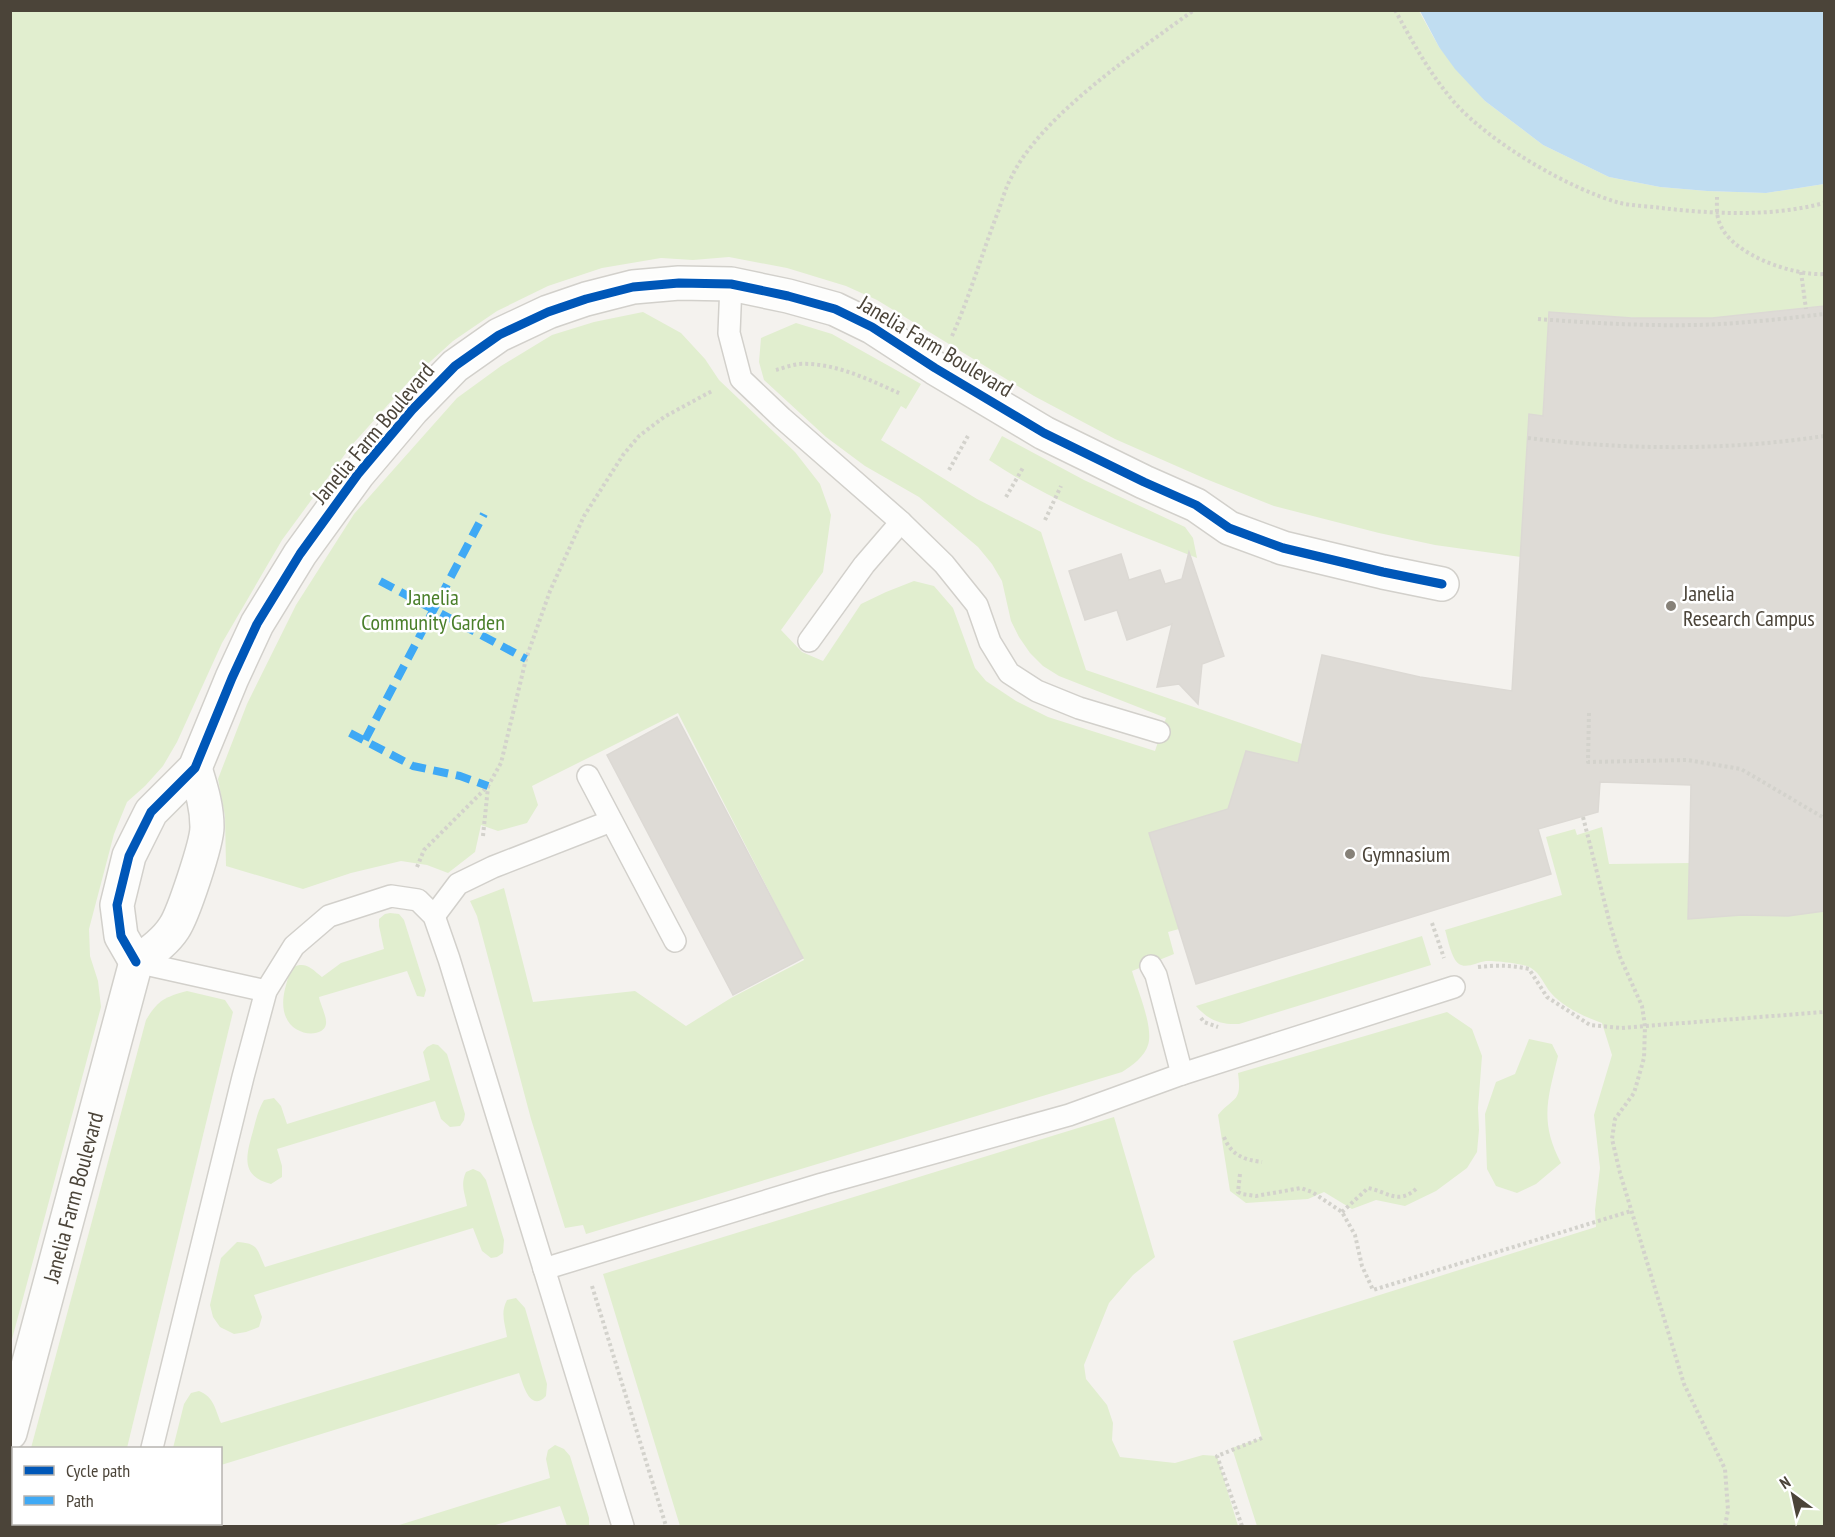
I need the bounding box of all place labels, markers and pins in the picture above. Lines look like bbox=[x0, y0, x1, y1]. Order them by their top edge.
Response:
place label: Janelia Research Campus bbox=[1682, 579, 1815, 632]
marker: Janelia Research Campus bbox=[1664, 599, 1678, 613]
place label: Gymnasium bbox=[1362, 840, 1450, 868]
marker: Gymnasium bbox=[1343, 847, 1357, 861]

